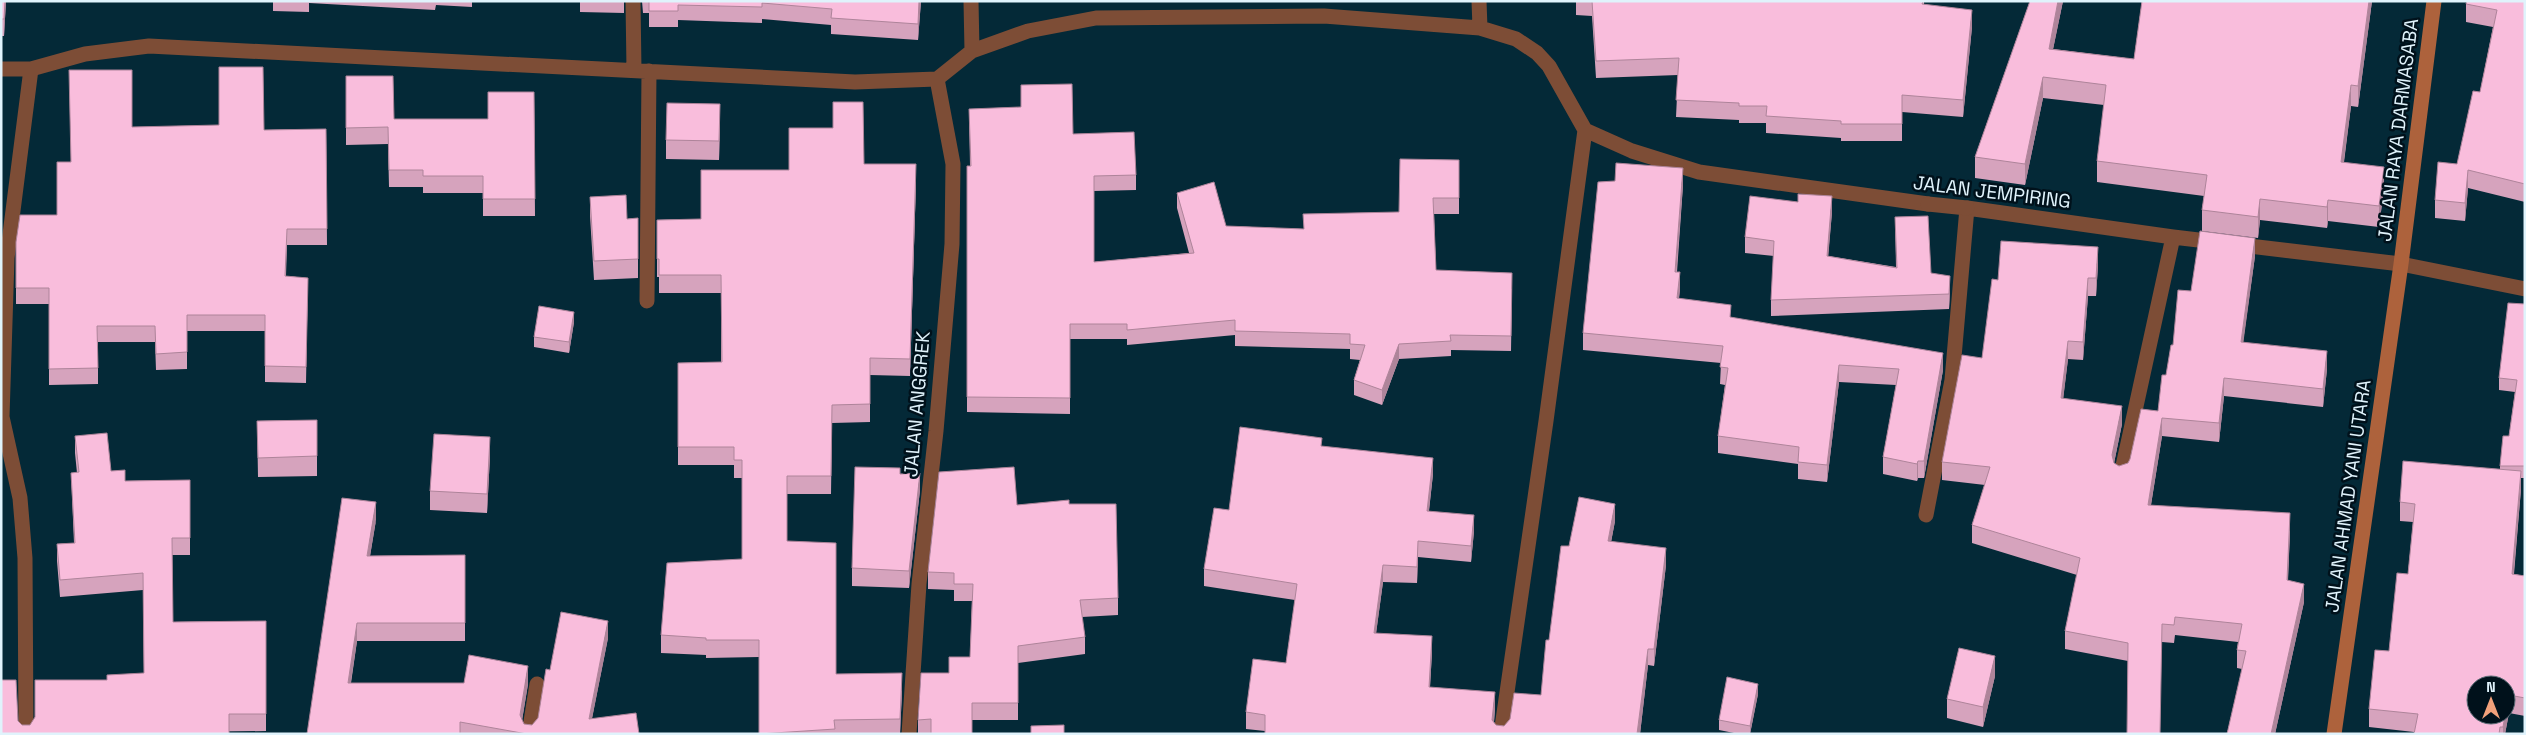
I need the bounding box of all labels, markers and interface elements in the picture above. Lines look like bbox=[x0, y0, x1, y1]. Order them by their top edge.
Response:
street label: JALAN RAYA DARMASABA bbox=[2372, 17, 2424, 243]
street label: JALAN JEMPIRING bbox=[1912, 170, 2072, 214]
street label: JALAN ANGGREK bbox=[898, 330, 936, 478]
street label: JALAN AHMAD YANI UTARA bbox=[2319, 378, 2377, 614]
north arrow bbox=[2466, 675, 2516, 725]
text: N bbox=[2486, 678, 2496, 696]

